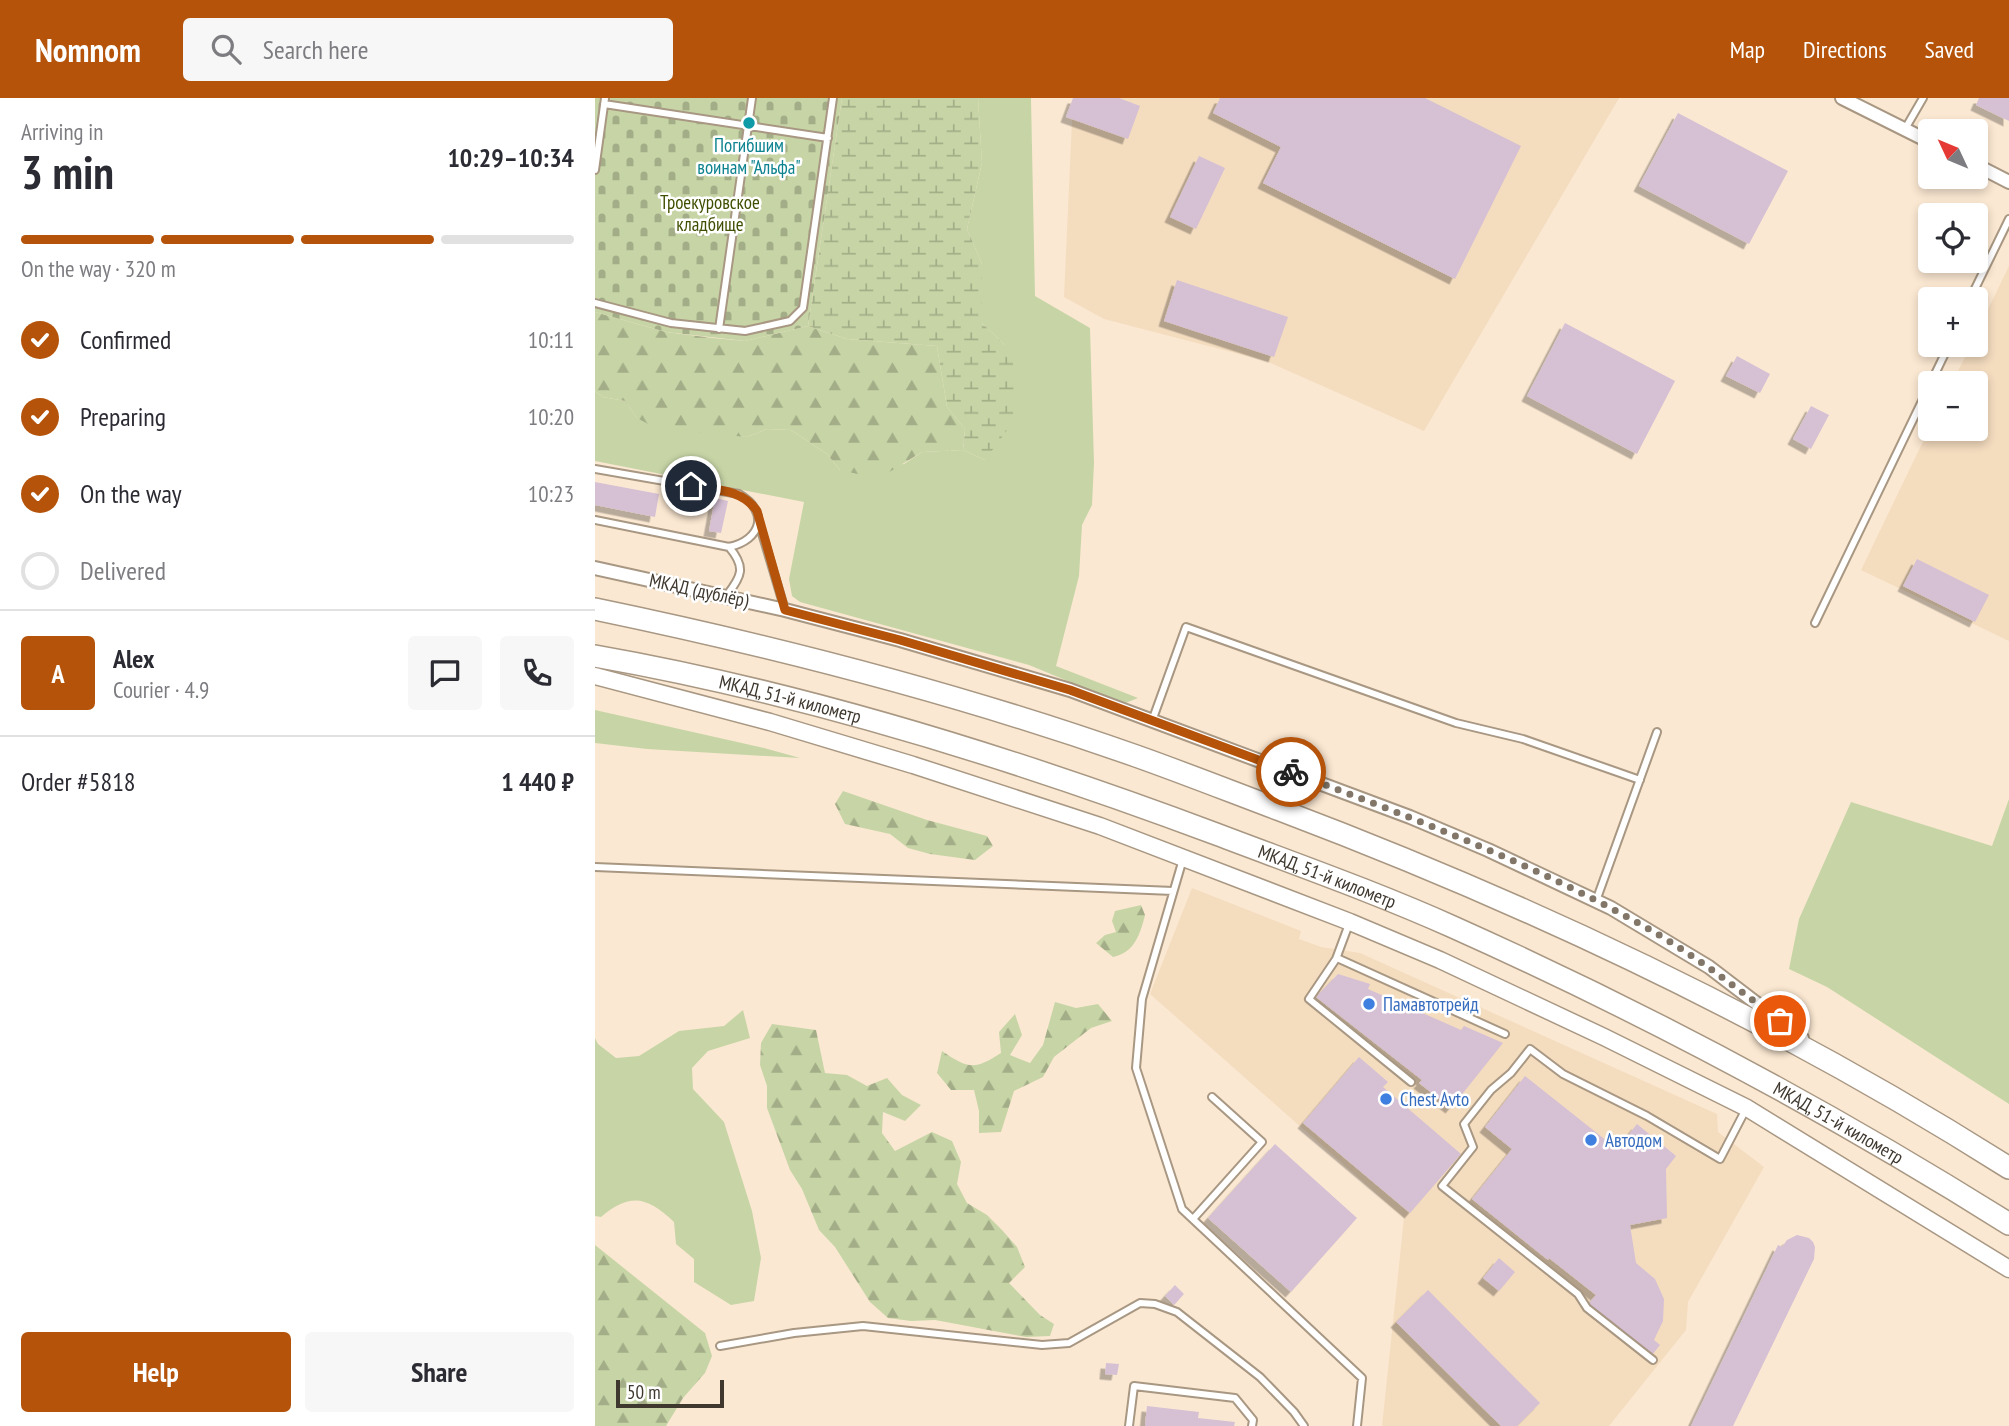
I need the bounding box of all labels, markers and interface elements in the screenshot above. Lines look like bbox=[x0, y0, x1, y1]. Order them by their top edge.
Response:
search box bbox=[183, 18, 673, 81]
text: Nomnom bbox=[35, 28, 141, 71]
icon: search bbox=[207, 30, 245, 68]
text: Search here bbox=[263, 33, 368, 66]
text: Map bbox=[1730, 34, 1765, 65]
text: Directions bbox=[1803, 34, 1887, 65]
text: Saved bbox=[1925, 34, 1974, 65]
marker: Погибшим воинам "Альфа" bbox=[741, 115, 757, 131]
text: Arriving in bbox=[21, 117, 103, 146]
north arrow bbox=[1918, 119, 1988, 189]
map controls bbox=[1918, 119, 1988, 441]
place label: Погибшим воинам "Альфа" bbox=[697, 133, 801, 179]
text: 10:29–10:34 bbox=[447, 141, 574, 174]
text: 3 min bbox=[21, 142, 114, 202]
park label: Троекуровское кладбище bbox=[660, 190, 760, 236]
button: locate bbox=[1918, 203, 1988, 273]
text: On the way · 320 m bbox=[21, 254, 176, 283]
button: + bbox=[1918, 287, 1988, 357]
icon: check bbox=[21, 321, 59, 359]
text: Confirmed bbox=[80, 323, 171, 356]
text: 10:11 bbox=[528, 325, 574, 354]
button: − bbox=[1918, 371, 1988, 441]
icon: check bbox=[21, 398, 59, 436]
text: Preparing bbox=[80, 400, 166, 433]
text: 10:20 bbox=[528, 402, 574, 431]
pin bbox=[661, 456, 721, 516]
icon: home bbox=[672, 467, 710, 505]
icon: check bbox=[21, 475, 59, 513]
text: On the way bbox=[80, 477, 182, 510]
text: 10:23 bbox=[528, 479, 574, 508]
text: Delivered bbox=[80, 554, 166, 587]
street label: МКАД (дублёр) bbox=[647, 568, 751, 612]
button: chat bbox=[408, 636, 482, 710]
button: phone bbox=[500, 636, 574, 710]
text: Alex bbox=[113, 642, 154, 675]
text: A bbox=[51, 657, 65, 690]
street label: МКАД, 51-й километр bbox=[717, 669, 864, 728]
text: Courier · 4.9 bbox=[113, 675, 209, 704]
courier bbox=[1256, 737, 1326, 807]
icon: bike bbox=[1272, 753, 1310, 791]
text: Order #5818 bbox=[21, 765, 136, 798]
text: 1 440 ₽ bbox=[501, 765, 574, 798]
street label: МКАД, 51-й километр bbox=[1255, 839, 1400, 914]
pin bbox=[1750, 991, 1810, 1051]
place label: Памавтотрейд bbox=[1383, 992, 1479, 1016]
marker: Памавтотрейд bbox=[1361, 996, 1377, 1012]
icon: bag bbox=[1761, 1002, 1799, 1040]
street label: МКАД, 51-й километр bbox=[1769, 1076, 1908, 1169]
place label: Chest Avto bbox=[1400, 1087, 1469, 1111]
marker: Chest Avto bbox=[1378, 1091, 1394, 1107]
place label: Автодом bbox=[1605, 1128, 1662, 1152]
marker: Автодом bbox=[1583, 1132, 1599, 1148]
button: Help bbox=[21, 1332, 291, 1412]
button: Share bbox=[305, 1332, 574, 1412]
scale bar bbox=[616, 1377, 725, 1409]
text: 50 m bbox=[627, 1380, 661, 1404]

